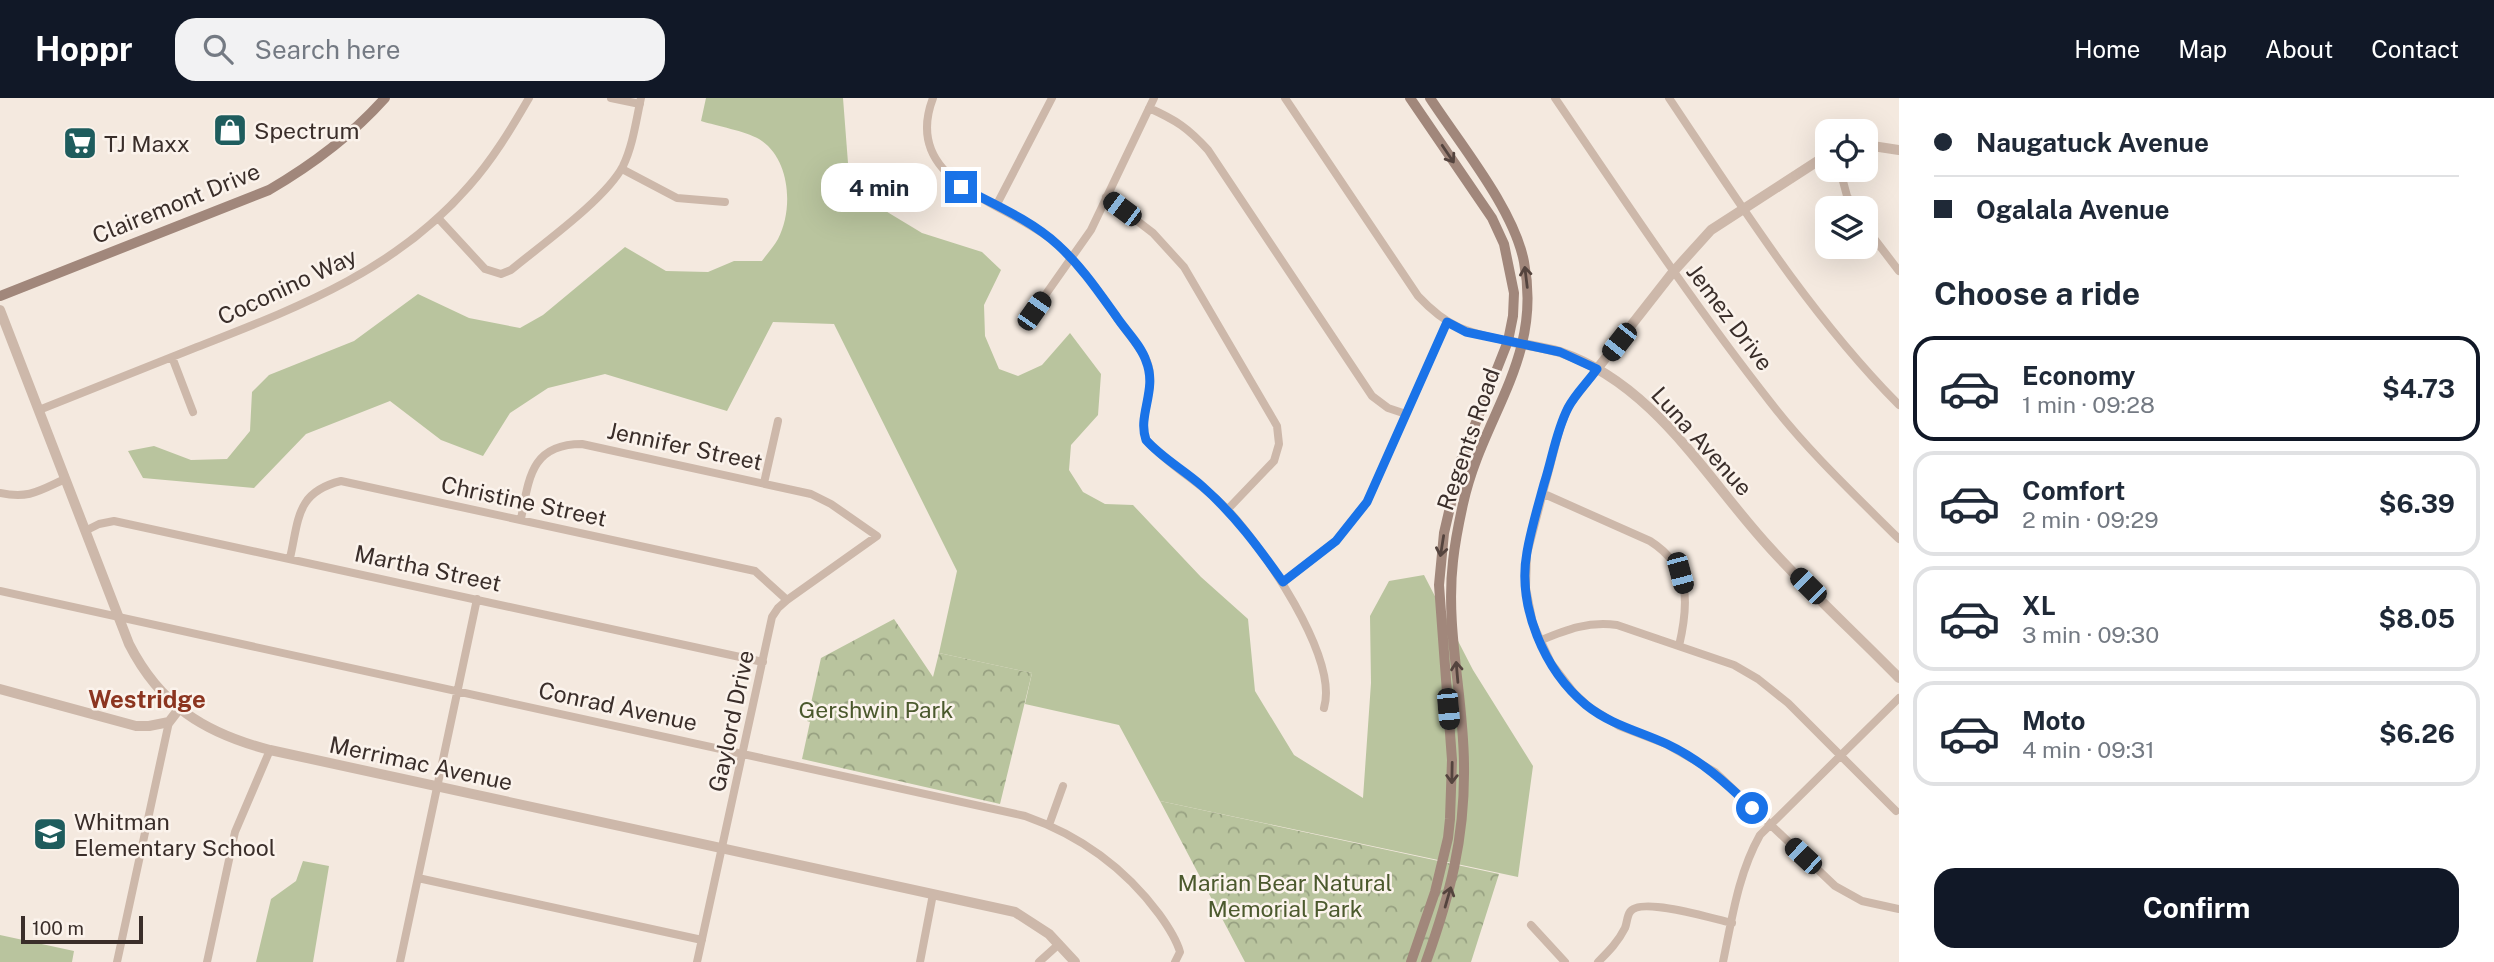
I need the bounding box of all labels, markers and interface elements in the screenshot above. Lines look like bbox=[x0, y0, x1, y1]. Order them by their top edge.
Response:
search box bbox=[175, 18, 665, 81]
text: Hoppr bbox=[35, 30, 133, 68]
icon: search bbox=[199, 30, 237, 68]
text: Search here bbox=[255, 34, 401, 65]
text: Home bbox=[2074, 35, 2140, 63]
text: Map bbox=[2178, 35, 2227, 63]
text: About bbox=[2265, 35, 2333, 63]
text: Contact bbox=[2371, 35, 2459, 63]
shop icon: Spectrum bbox=[211, 111, 249, 149]
place label: Spectrum bbox=[254, 117, 359, 144]
map controls bbox=[1815, 119, 1878, 259]
button: locate bbox=[1815, 119, 1878, 182]
supermarket icon: TJ Maxx bbox=[61, 124, 99, 162]
text: Naugatuck Avenue bbox=[1976, 127, 2209, 158]
place label: TJ Maxx bbox=[104, 130, 190, 157]
one-way arrow bbox=[1441, 144, 1455, 164]
street label: Clairemont Drive bbox=[88, 157, 264, 249]
callout: 4 min bbox=[821, 162, 936, 212]
route end bbox=[945, 171, 977, 203]
text: 4 min bbox=[849, 174, 909, 201]
car bbox=[1099, 188, 1146, 230]
text: Ogalala Avenue bbox=[1976, 194, 2170, 225]
button: layers bbox=[1815, 196, 1878, 259]
street label: Coconino Way bbox=[213, 242, 361, 330]
street label: Jemez Drive bbox=[1681, 258, 1779, 376]
one-way arrow bbox=[1519, 266, 1532, 289]
text: Choose a ride bbox=[1934, 275, 2140, 312]
car bbox=[1014, 288, 1055, 334]
car bbox=[1598, 319, 1641, 365]
icon: car bbox=[1938, 357, 2001, 420]
text: Economy bbox=[2022, 360, 2135, 391]
street label: Regents Road bbox=[1431, 364, 1505, 514]
text: $4.73 bbox=[2382, 373, 2455, 404]
street label: Luna Avenue bbox=[1646, 381, 1758, 501]
text: 1 min · 09:28 bbox=[2022, 391, 2155, 418]
street label: Jennifer Street bbox=[605, 416, 765, 476]
street label: Christine Street bbox=[439, 470, 609, 532]
icon: car bbox=[1938, 472, 2001, 535]
text: Comfort bbox=[2022, 475, 2125, 506]
text: $6.39 bbox=[2379, 488, 2455, 519]
text: 2 min · 09:29 bbox=[2022, 506, 2159, 533]
one-way arrow bbox=[1435, 534, 1448, 557]
street label: Martha Street bbox=[352, 539, 504, 597]
car bbox=[1665, 550, 1696, 596]
car bbox=[1786, 564, 1831, 608]
icon: car bbox=[1938, 587, 2001, 650]
text: XL bbox=[2022, 590, 2056, 621]
text: $8.05 bbox=[2379, 603, 2455, 634]
text: 3 min · 09:30 bbox=[2022, 621, 2159, 648]
street label: Gaylord Drive bbox=[703, 648, 759, 794]
one-way arrow bbox=[1450, 661, 1463, 684]
street label: Conrad Avenue bbox=[536, 676, 700, 736]
district label: Westridge bbox=[88, 685, 206, 713]
car bbox=[1436, 687, 1461, 731]
park label: Gershwin Park bbox=[798, 696, 954, 723]
icon: car bbox=[1938, 702, 2001, 765]
text: Moto bbox=[2022, 705, 2085, 736]
text: $6.26 bbox=[2379, 718, 2455, 749]
street label: Merrimac Avenue bbox=[327, 730, 515, 796]
text: 4 min · 09:31 bbox=[2022, 736, 2155, 763]
one-way arrow bbox=[1445, 761, 1458, 784]
route start bbox=[1736, 792, 1768, 824]
place label: Whitman Elementary School bbox=[74, 808, 276, 861]
school or university icon: Whitman Elementary School bbox=[31, 815, 69, 853]
car bbox=[1781, 834, 1826, 878]
button: Confirm bbox=[1934, 868, 2459, 948]
park label: Marian Bear Natural Memorial Park bbox=[1177, 869, 1393, 922]
one-way arrow bbox=[1442, 887, 1455, 909]
scale bar bbox=[21, 913, 144, 945]
text: 100 m bbox=[32, 917, 84, 939]

